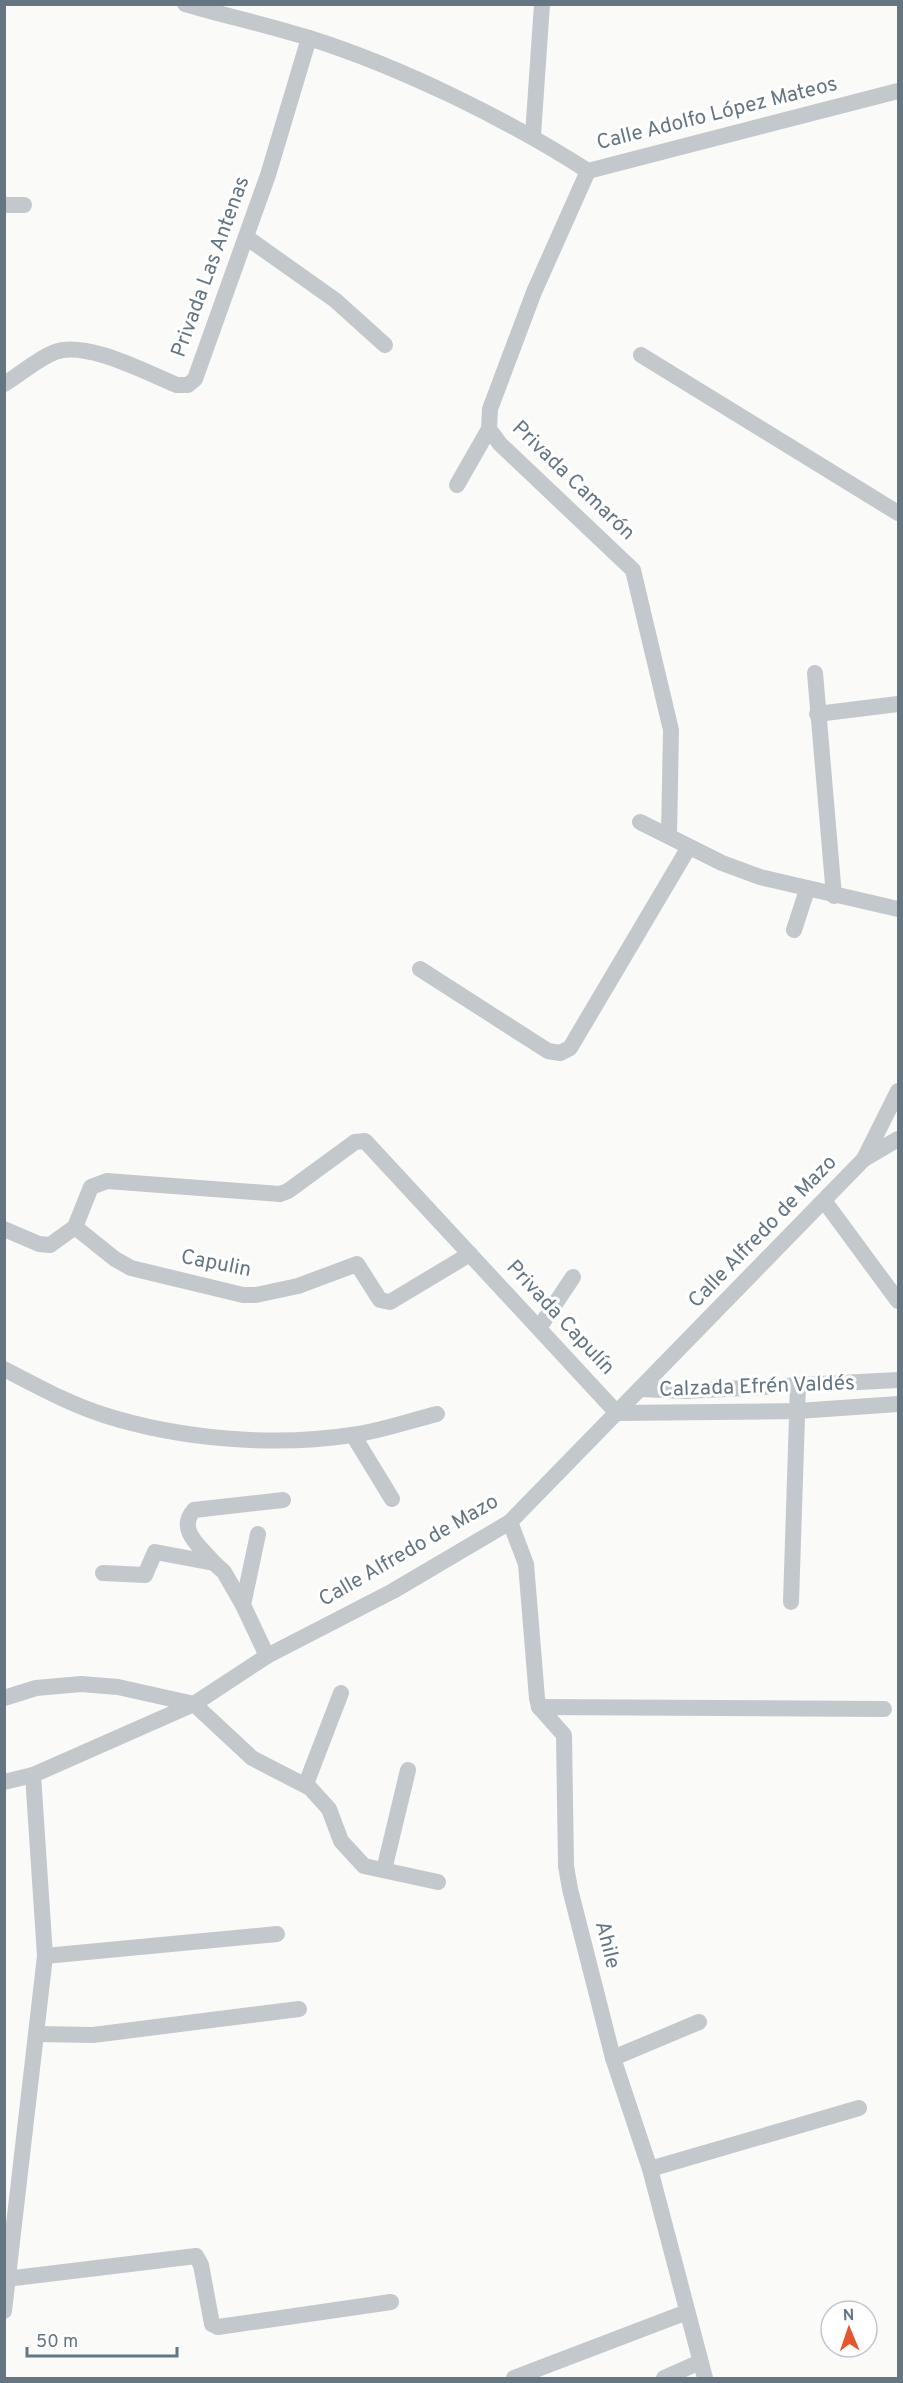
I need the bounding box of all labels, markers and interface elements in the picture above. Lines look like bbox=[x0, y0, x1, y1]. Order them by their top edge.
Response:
street label: Calle Adolfo López Mateos bbox=[594, 71, 840, 157]
street label: Privada Las Antenas bbox=[166, 173, 256, 361]
street label: Privada Camarón bbox=[506, 415, 640, 547]
street label: Calle Alfredo de Mazo bbox=[683, 1150, 843, 1314]
street label: Capulin bbox=[178, 1244, 254, 1284]
street label: Privada Capulín bbox=[500, 1255, 620, 1381]
street label: Calzada Efrén Valdés bbox=[659, 1370, 855, 1404]
street label: Calle Alfredo de Mazo bbox=[314, 1489, 504, 1613]
street label: Ahile bbox=[588, 1918, 626, 1972]
north arrow bbox=[819, 2299, 879, 2359]
text: N bbox=[842, 2306, 855, 2326]
scale bar bbox=[27, 2320, 177, 2358]
text: 50 m bbox=[36, 2331, 78, 2354]

